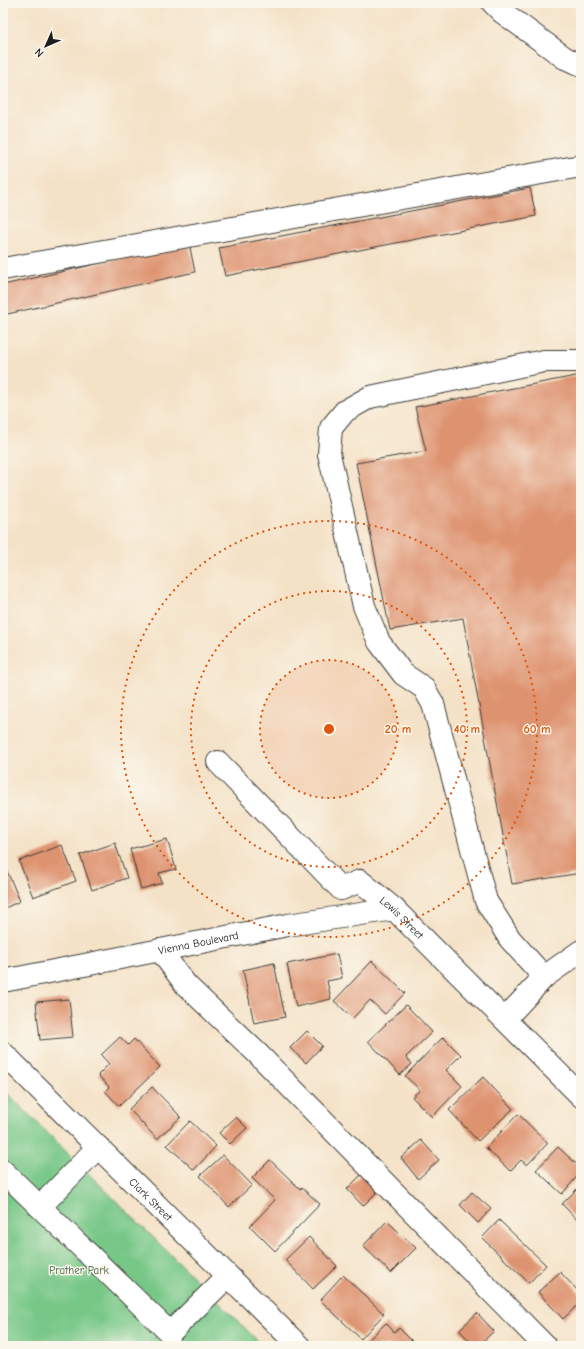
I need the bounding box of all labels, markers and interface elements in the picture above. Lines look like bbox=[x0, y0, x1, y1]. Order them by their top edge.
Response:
north arrow bbox=[26, 26, 66, 66]
text: N bbox=[32, 46, 46, 60]
centre of rings bbox=[322, 722, 336, 736]
text: 20 m bbox=[385, 722, 411, 736]
text: 40 m bbox=[454, 722, 480, 736]
text: 60 m bbox=[524, 722, 550, 736]
street label: Lewis Street bbox=[377, 894, 427, 942]
street label: Vienna Boulevard bbox=[157, 928, 240, 957]
street label: Clark Street bbox=[126, 1175, 176, 1224]
park label: Prather Park bbox=[49, 1264, 110, 1277]

